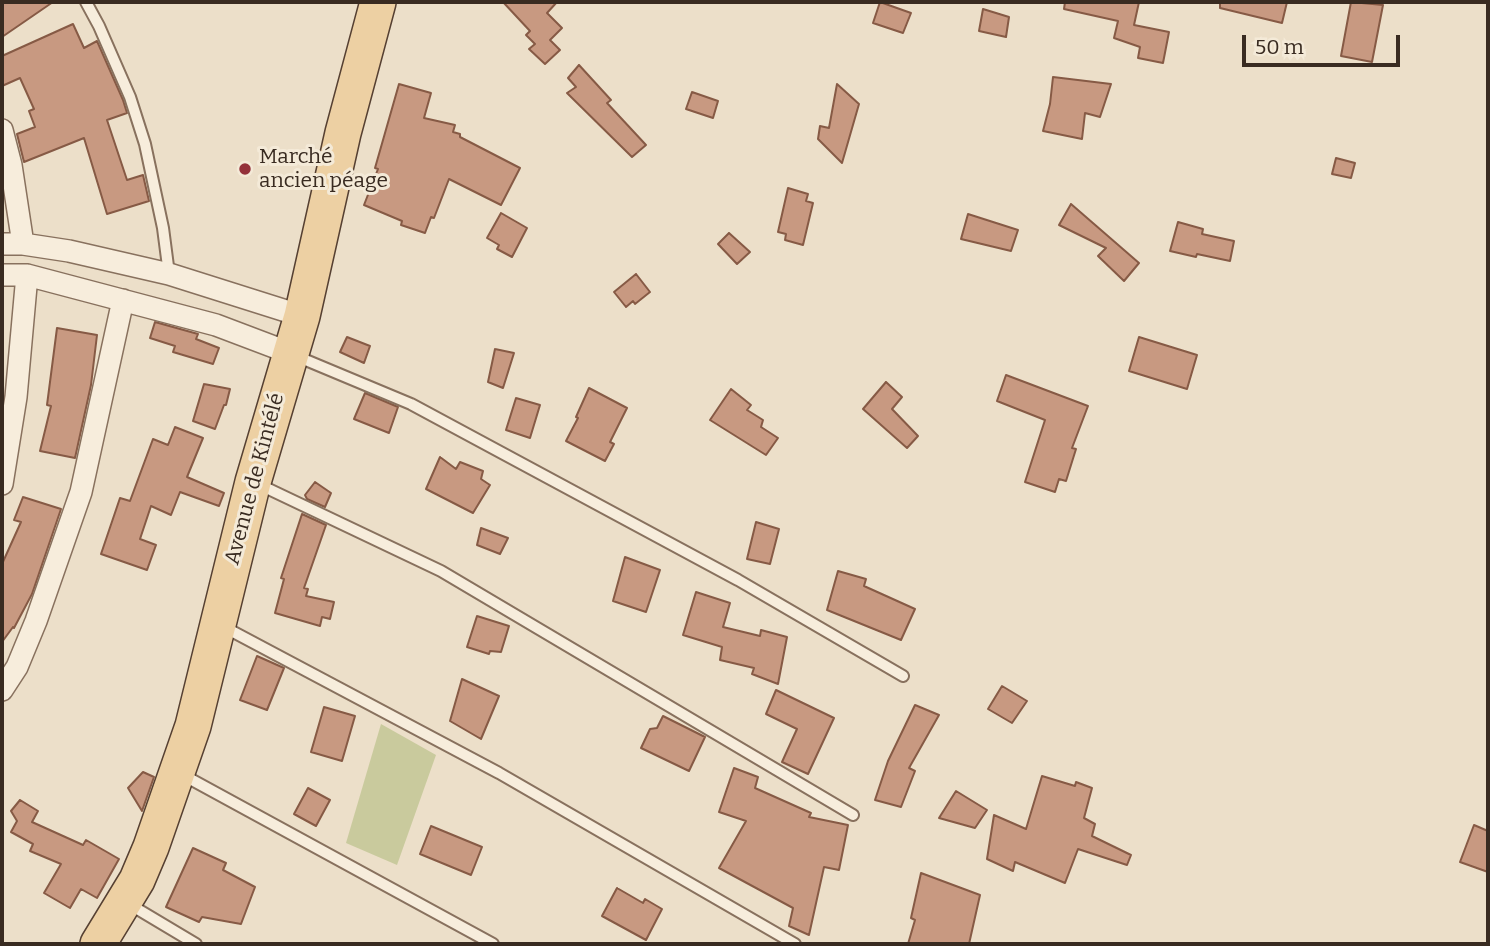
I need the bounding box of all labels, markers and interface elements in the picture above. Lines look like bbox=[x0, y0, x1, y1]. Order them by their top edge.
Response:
scale bar bbox=[1245, 21, 1402, 65]
text: 50 m bbox=[1255, 34, 1304, 60]
place label: Marché ancien péage bbox=[259, 144, 388, 194]
marker: Marché ancien péage bbox=[237, 161, 253, 177]
street label: Avenue de Kintélé bbox=[220, 390, 290, 568]

